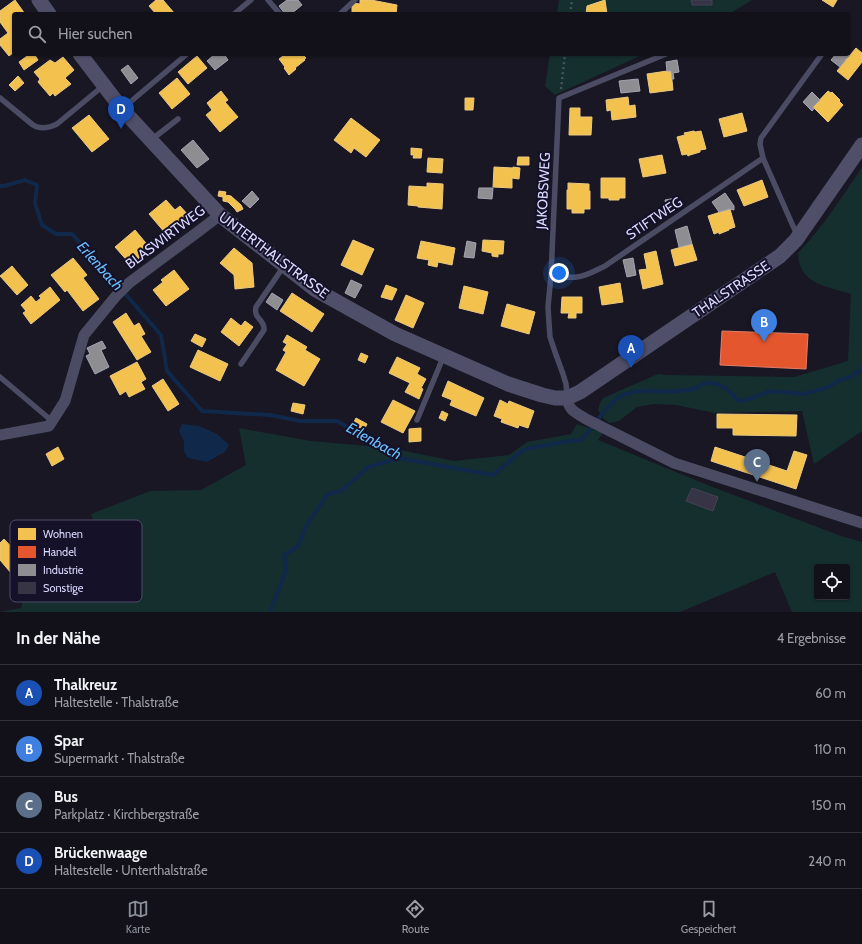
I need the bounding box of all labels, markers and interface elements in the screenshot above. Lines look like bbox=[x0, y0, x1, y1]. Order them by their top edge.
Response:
search box bbox=[12, 12, 850, 56]
icon: search bbox=[26, 23, 48, 45]
text: Hier suchen bbox=[58, 25, 133, 43]
pin: D bbox=[108, 96, 134, 129]
street label: JAKOBSWEG bbox=[532, 152, 554, 231]
street label: STIFTWEG bbox=[622, 193, 686, 243]
street label: BLASWIRTWEG bbox=[122, 201, 208, 273]
street label: UNTERTHALSTRASSE bbox=[215, 208, 333, 302]
water label: Erlenbach bbox=[73, 238, 127, 294]
street label: THALSTRASSE bbox=[689, 256, 773, 322]
your location bbox=[549, 263, 569, 283]
pin: B bbox=[751, 309, 777, 342]
pin: A bbox=[618, 335, 644, 368]
water label: Erlenbach bbox=[343, 419, 405, 463]
pin: C bbox=[744, 449, 770, 482]
legend bbox=[10, 520, 142, 602]
text: Wohnen bbox=[43, 527, 83, 541]
text: Handel bbox=[43, 545, 77, 559]
text: Industrie bbox=[43, 563, 84, 577]
map controls bbox=[814, 564, 850, 600]
button: locate bbox=[814, 564, 850, 600]
text: Sonstige bbox=[43, 581, 84, 595]
text: In der Nähe bbox=[16, 628, 100, 648]
text: 4 Ergebnisse bbox=[777, 630, 846, 646]
text: Thalkreuz bbox=[54, 676, 117, 694]
text: A bbox=[25, 685, 33, 701]
text: 60 m bbox=[815, 685, 846, 701]
text: Haltestelle · Thalstraße bbox=[54, 694, 179, 710]
text: Spar bbox=[54, 732, 84, 750]
text: B bbox=[25, 741, 33, 757]
text: 110 m bbox=[814, 741, 846, 757]
text: Supermarkt · Thalstraße bbox=[54, 750, 185, 766]
text: Bus bbox=[54, 788, 78, 806]
text: C bbox=[25, 797, 33, 813]
text: 150 m bbox=[811, 797, 846, 813]
text: Parkplatz · Kirchbergstraße bbox=[54, 806, 199, 822]
text: Brückenwaage bbox=[54, 844, 147, 862]
text: D bbox=[24, 853, 34, 869]
text: 240 m bbox=[808, 853, 846, 869]
text: Haltestelle · Unterthalstraße bbox=[54, 862, 208, 878]
tab: Karte bbox=[126, 898, 150, 936]
tab: Route bbox=[402, 898, 429, 936]
tab: Gespeichert bbox=[681, 898, 736, 936]

